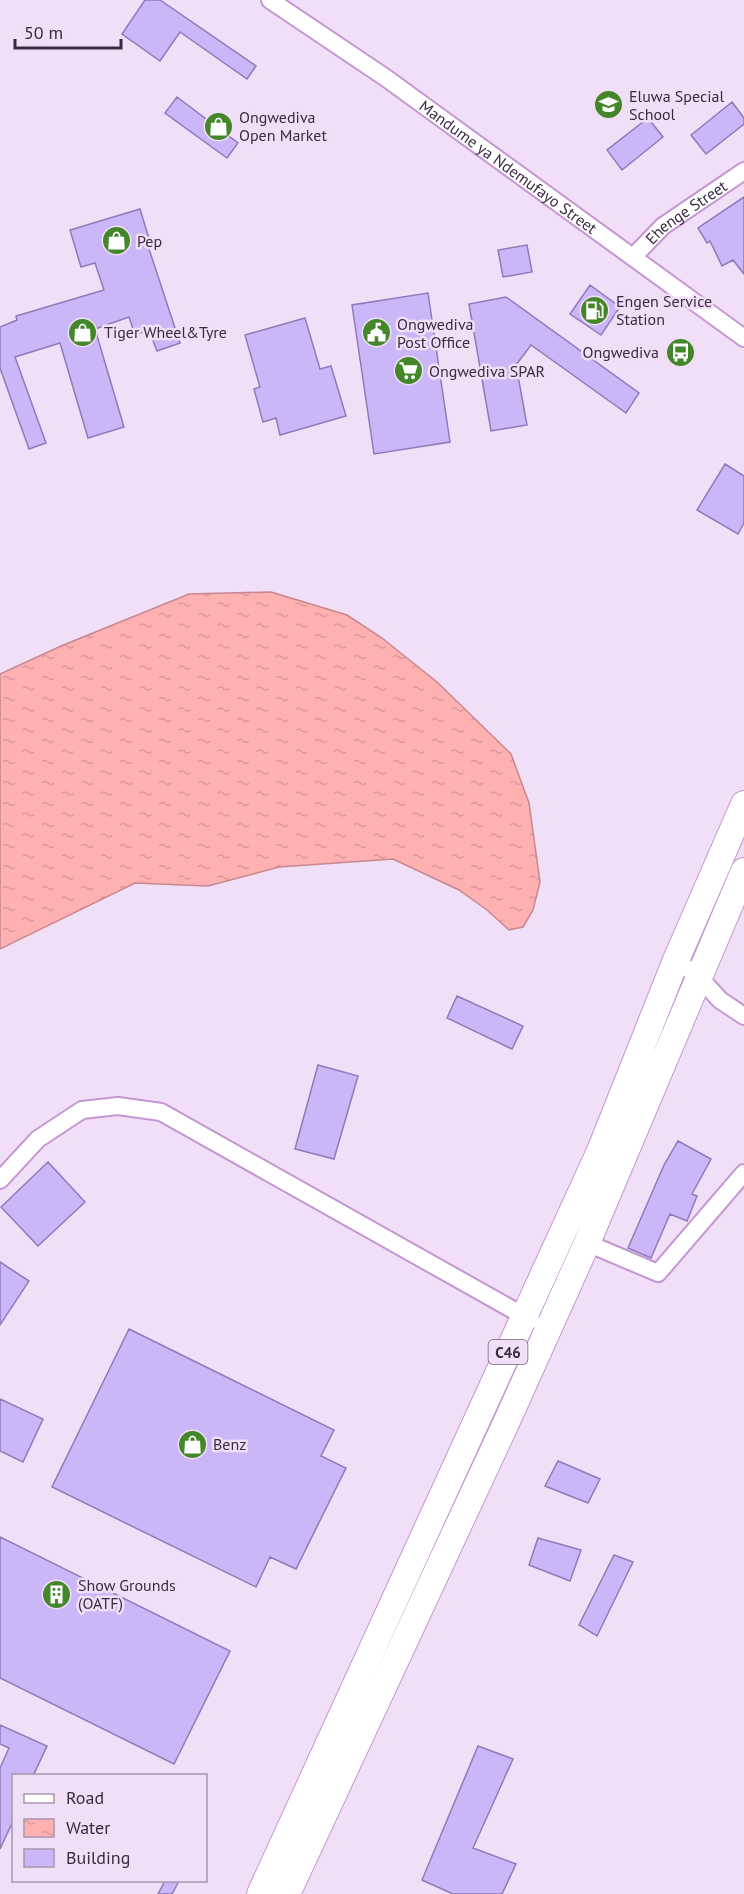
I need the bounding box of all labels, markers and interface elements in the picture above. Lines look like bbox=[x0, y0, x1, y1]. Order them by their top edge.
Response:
scale bar bbox=[15, 12, 122, 50]
text: 50 m bbox=[24, 21, 63, 44]
place label: Eluwa Special School bbox=[629, 86, 724, 124]
school or university icon: Eluwa Special School bbox=[592, 89, 624, 121]
street label: Mandume ya Ndemufayo Street bbox=[416, 96, 602, 238]
place label: Ongwediva Open Market bbox=[239, 107, 327, 145]
shop icon: Ongwediva Open Market bbox=[202, 110, 234, 142]
street label: Ehenge Street bbox=[641, 175, 731, 248]
shop icon: Pep bbox=[100, 225, 132, 257]
place label: Pep bbox=[137, 231, 162, 251]
place label: Engen Service Station bbox=[616, 291, 712, 329]
fuel station icon: Engen Service Station bbox=[579, 294, 611, 326]
place label: Ongwediva Post Office bbox=[397, 314, 474, 352]
shop icon: Tiger Wheel&Tyre bbox=[67, 316, 99, 348]
public building icon: Ongwediva Post Office bbox=[360, 317, 392, 349]
place label: Tiger Wheel&Tyre bbox=[104, 322, 227, 342]
bus stop icon: Ongwediva bbox=[664, 336, 696, 368]
place label: Ongwediva bbox=[582, 342, 659, 362]
supermarket icon: Ongwediva SPAR bbox=[392, 355, 424, 387]
place label: Ongwediva SPAR bbox=[429, 361, 545, 381]
road number: C46 bbox=[488, 1340, 528, 1364]
shop icon: Benz bbox=[176, 1428, 208, 1460]
place label: Benz bbox=[213, 1434, 246, 1454]
place label: Show Grounds (OATF) bbox=[78, 1575, 176, 1613]
building icon: Show Grounds (OATF) bbox=[41, 1578, 73, 1610]
legend bbox=[12, 1774, 207, 1882]
text: Road bbox=[66, 1786, 104, 1809]
text: Water bbox=[66, 1816, 110, 1839]
text: Building bbox=[66, 1846, 130, 1869]

